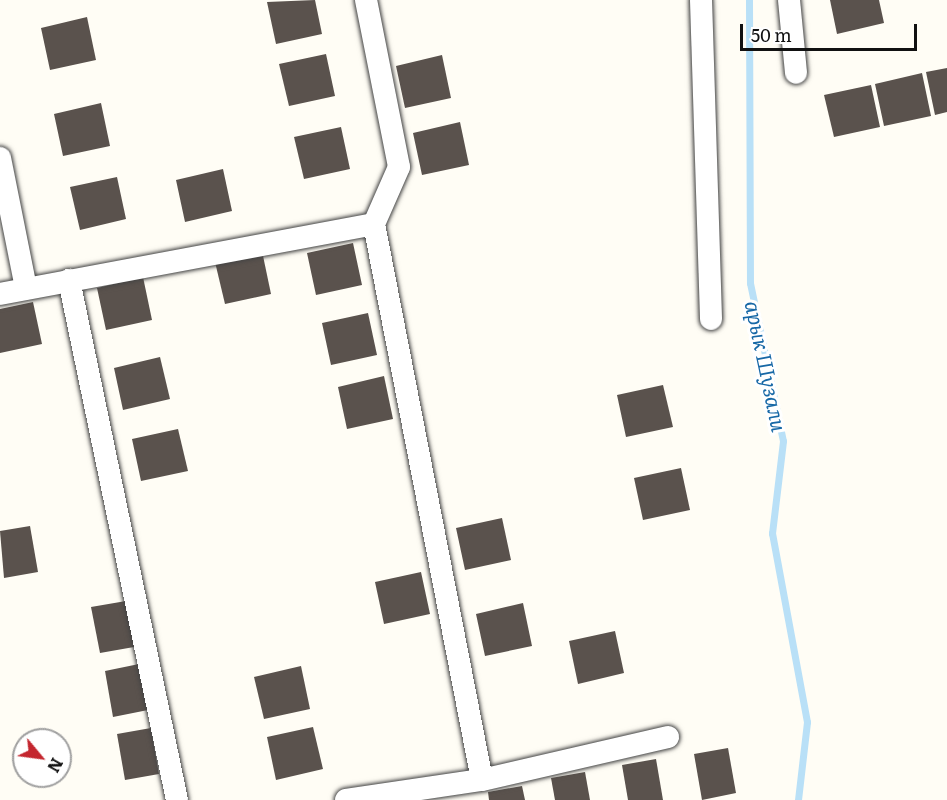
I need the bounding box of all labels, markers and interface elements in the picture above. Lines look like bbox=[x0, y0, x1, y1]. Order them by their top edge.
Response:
scale bar bbox=[743, 12, 920, 50]
text: 50 m bbox=[751, 21, 792, 48]
water label: арык Шузали bbox=[741, 298, 793, 434]
north arrow bbox=[12, 728, 72, 788]
text: N bbox=[42, 754, 70, 777]

